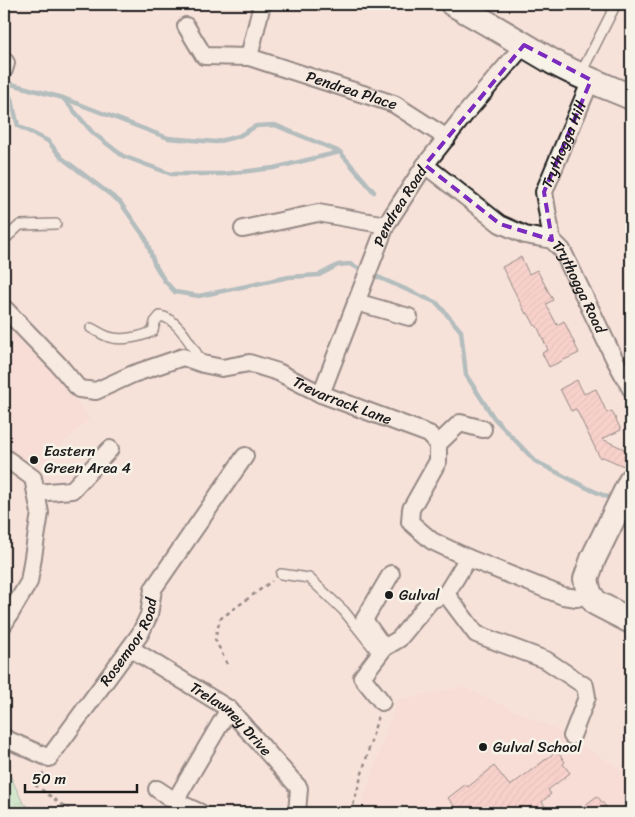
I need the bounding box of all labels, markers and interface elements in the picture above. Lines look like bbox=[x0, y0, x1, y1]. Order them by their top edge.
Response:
street label: Pendrea Place bbox=[303, 63, 401, 117]
street label: Trythogga Hill bbox=[534, 96, 594, 192]
street label: Pendrea Road bbox=[366, 160, 435, 250]
street label: Trythogga Road bbox=[546, 234, 614, 339]
street label: Trevarrack Lane bbox=[288, 369, 396, 432]
place label: Eastern Green Area 4 bbox=[44, 438, 131, 481]
marker: Eastern Green Area 4 bbox=[28, 454, 40, 466]
place label: Gulval bbox=[399, 582, 440, 608]
marker: Gulval bbox=[383, 589, 395, 601]
street label: Rosemoor Road bbox=[93, 595, 165, 692]
street label: Trelawney Drive bbox=[184, 675, 279, 763]
place label: Gulval School bbox=[493, 734, 582, 760]
marker: Gulval School bbox=[477, 741, 489, 753]
scale bar bbox=[25, 762, 138, 794]
text: 50 m bbox=[32, 766, 67, 792]

